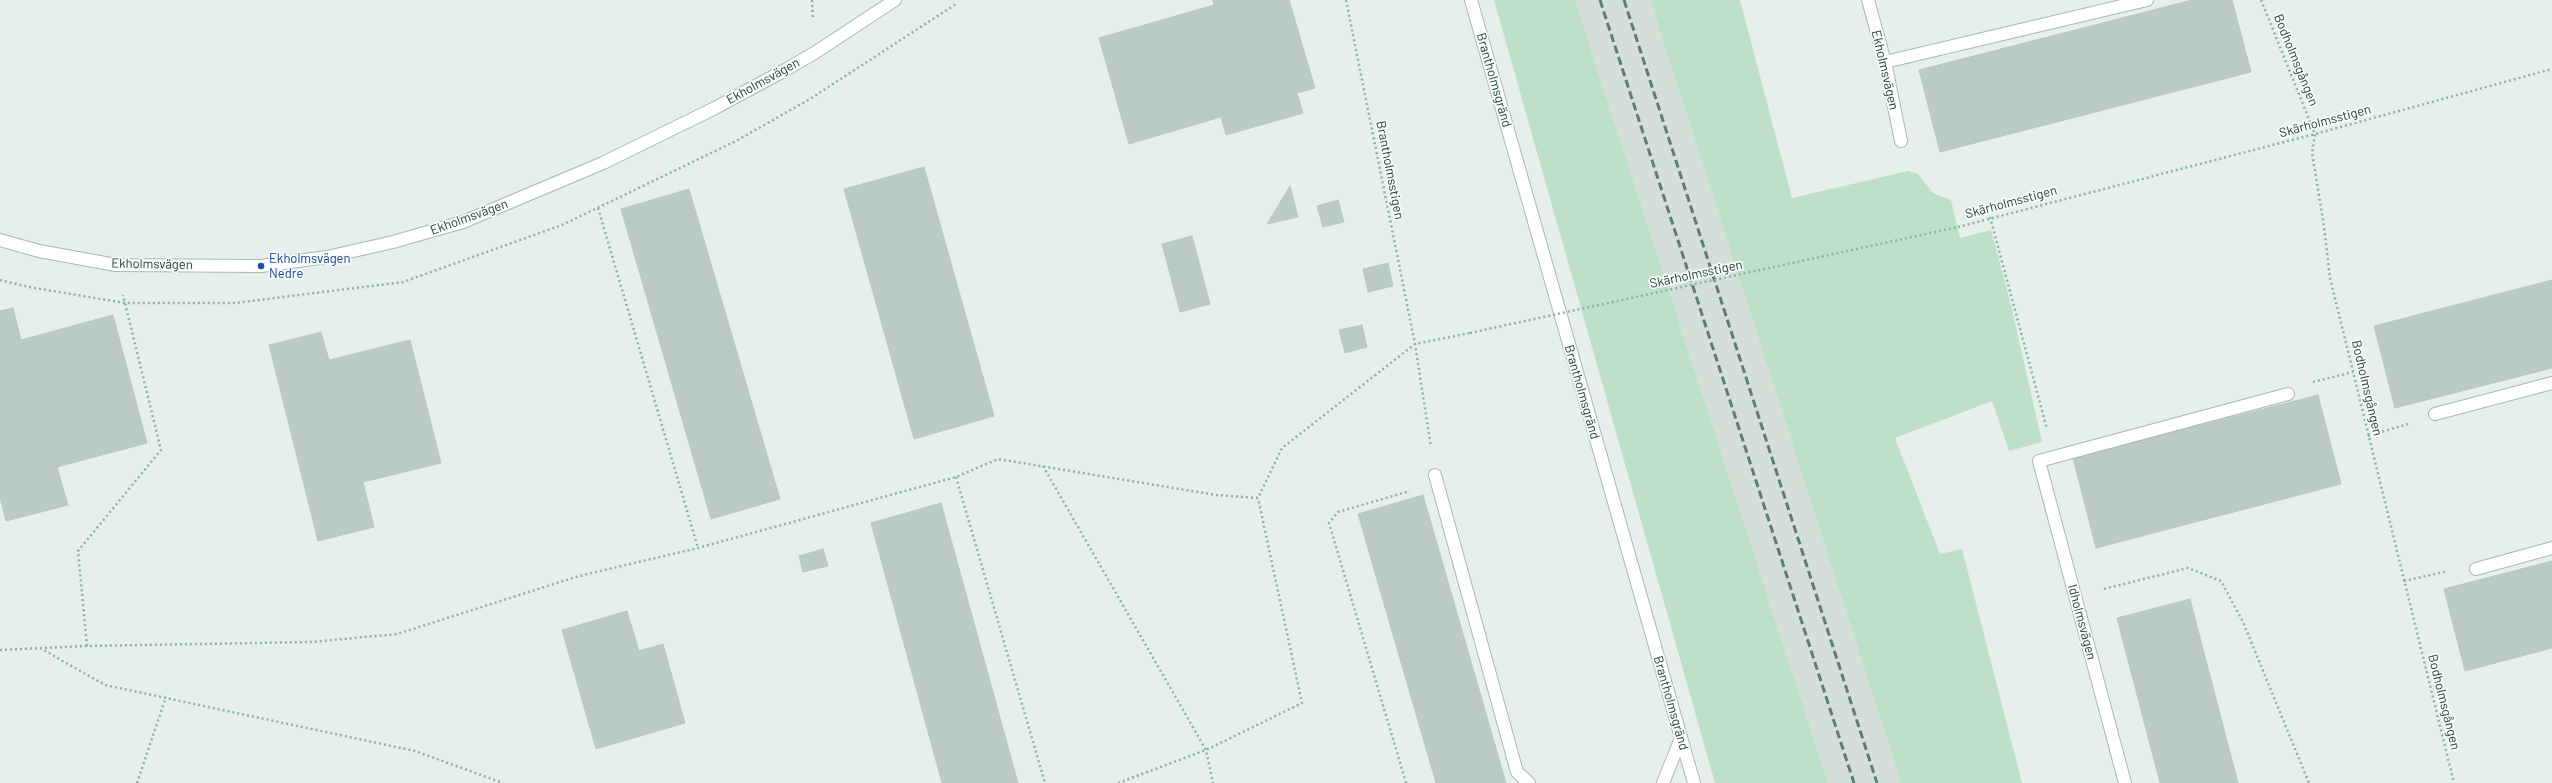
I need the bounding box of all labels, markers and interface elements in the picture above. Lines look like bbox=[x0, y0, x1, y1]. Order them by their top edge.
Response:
street label: Bodholmsgången bbox=[2270, 12, 2322, 108]
street label: Ekholmsvägen bbox=[1868, 29, 1902, 111]
street label: Brantholmsgränd bbox=[1473, 31, 1515, 129]
street label: Ekholmsvägen bbox=[724, 54, 802, 108]
street label: Skärholmsstigen bbox=[2277, 101, 2373, 141]
street label: Brantholmsstigen bbox=[1373, 119, 1407, 221]
street label: Skärholmsstigen bbox=[1963, 182, 2059, 222]
street label: Ekholmsvägen bbox=[428, 196, 510, 238]
place label: Ekholmsvägen Nedre bbox=[269, 251, 351, 282]
street label: Ekholmsvägen bbox=[111, 255, 193, 273]
street label: Skärholmsstigen bbox=[1648, 257, 1744, 291]
marker: Ekholmsvägen Nedre bbox=[256, 261, 266, 271]
street label: Bodholmsgången bbox=[2348, 339, 2386, 437]
street label: Brantholmsgränd bbox=[1561, 343, 1603, 441]
street label: Idholmsvägen bbox=[2064, 582, 2100, 662]
street label: Bodholmsgången bbox=[2425, 653, 2463, 751]
street label: Brantholmsgränd bbox=[1650, 654, 1692, 752]

